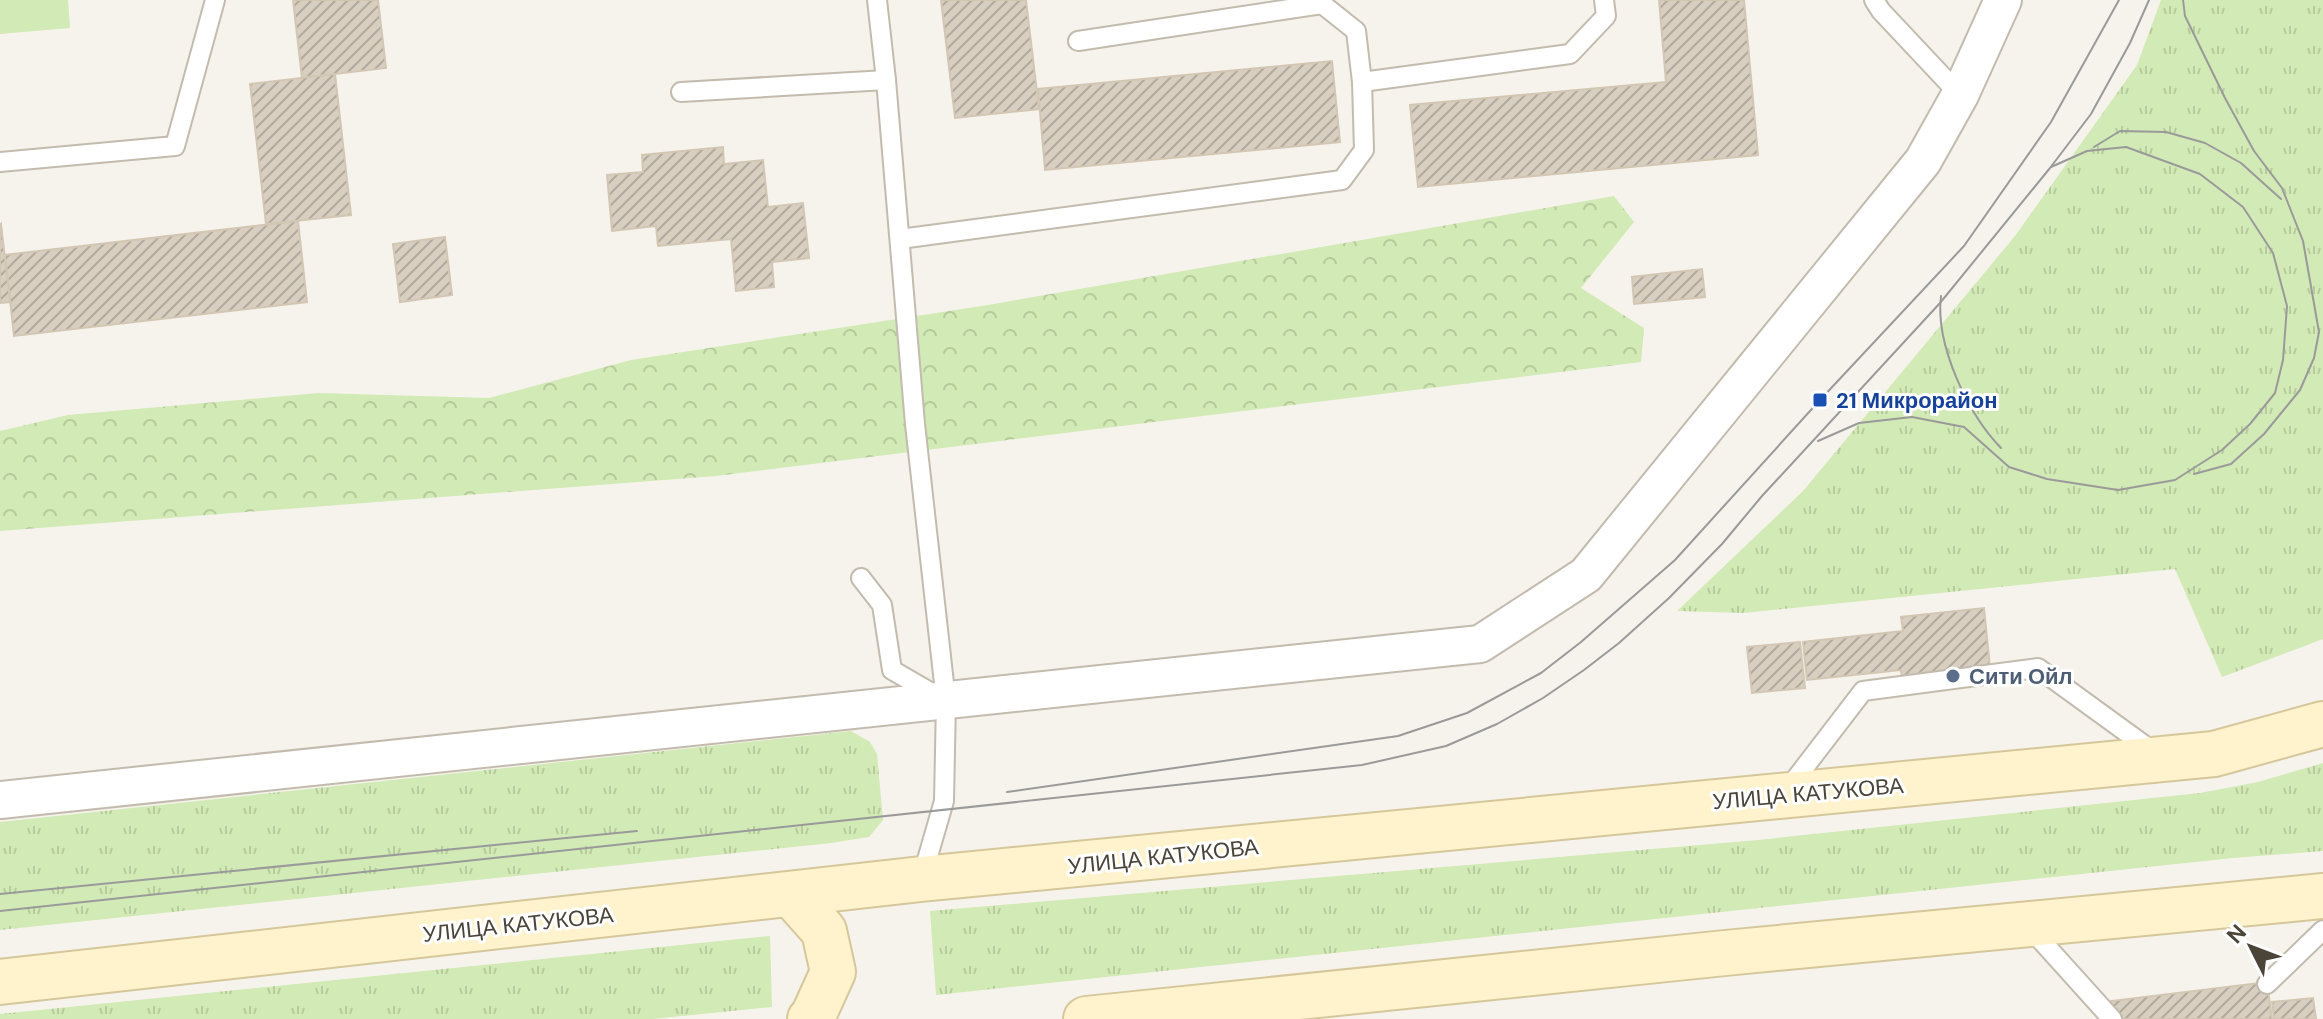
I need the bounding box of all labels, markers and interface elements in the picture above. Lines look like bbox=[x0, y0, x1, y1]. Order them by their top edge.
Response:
place label: 21 Микрорайон bbox=[1836, 386, 1998, 415]
marker: 21 Микрорайон bbox=[1811, 391, 1829, 409]
place label: Сити Ойл bbox=[1969, 662, 2073, 691]
marker: Сити Ойл bbox=[1944, 667, 1962, 685]
street label: УЛИЦА КАТУКОВА bbox=[1711, 771, 1905, 816]
street label: УЛИЦА КАТУКОВА bbox=[1066, 832, 1260, 881]
street label: УЛИЦА КАТУКОВА bbox=[421, 900, 615, 949]
north arrow bbox=[2211, 907, 2291, 987]
text: N bbox=[2220, 918, 2253, 950]

